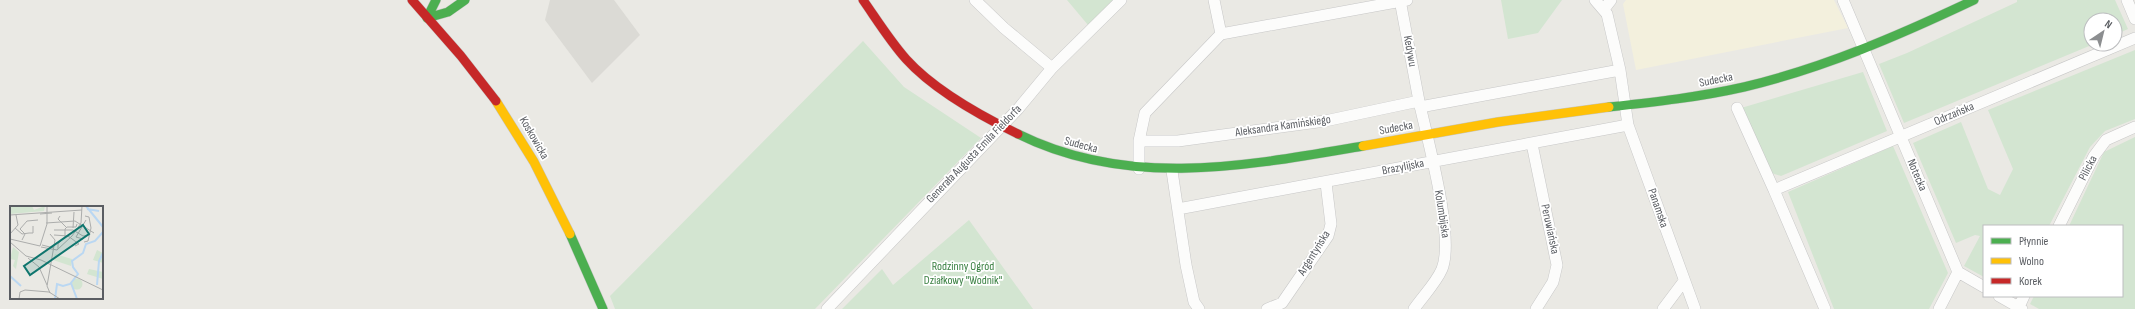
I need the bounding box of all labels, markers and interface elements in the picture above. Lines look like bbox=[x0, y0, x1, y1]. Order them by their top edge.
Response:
north arrow bbox=[2083, 12, 2123, 52]
text: N bbox=[2102, 17, 2115, 31]
street label: Kedywu bbox=[1400, 34, 1420, 68]
street label: Sudecka bbox=[1698, 69, 1734, 91]
street label: Odrzańska bbox=[1932, 99, 1977, 129]
street label: Generała Augusta Emila Fieldorfa bbox=[923, 101, 1025, 206]
street label: Aleksandra Kamińskiego bbox=[1233, 112, 1332, 140]
street label: Koskowicka bbox=[516, 114, 552, 162]
street label: Sudecka bbox=[1378, 118, 1414, 138]
street label: Sudecka bbox=[1063, 133, 1100, 157]
street label: Pilicka bbox=[2075, 153, 2101, 183]
street label: Brazylijska bbox=[1381, 156, 1426, 178]
street label: Notecka bbox=[1904, 157, 1931, 194]
street label: Panamska bbox=[1644, 186, 1672, 230]
street label: Kolumbijska bbox=[1431, 189, 1453, 239]
street label: Peruwiańska bbox=[1537, 203, 1563, 256]
inset map bbox=[10, 206, 103, 299]
legend bbox=[1983, 225, 2123, 297]
street label: Argentyńska bbox=[1294, 227, 1334, 279]
text: Płynnie bbox=[2019, 234, 2049, 249]
text: Wolno bbox=[2019, 254, 2044, 269]
park label: Rodzinny Ogród Działkowy "Wodnik" bbox=[924, 259, 1002, 288]
text: Korek bbox=[2019, 274, 2042, 289]

